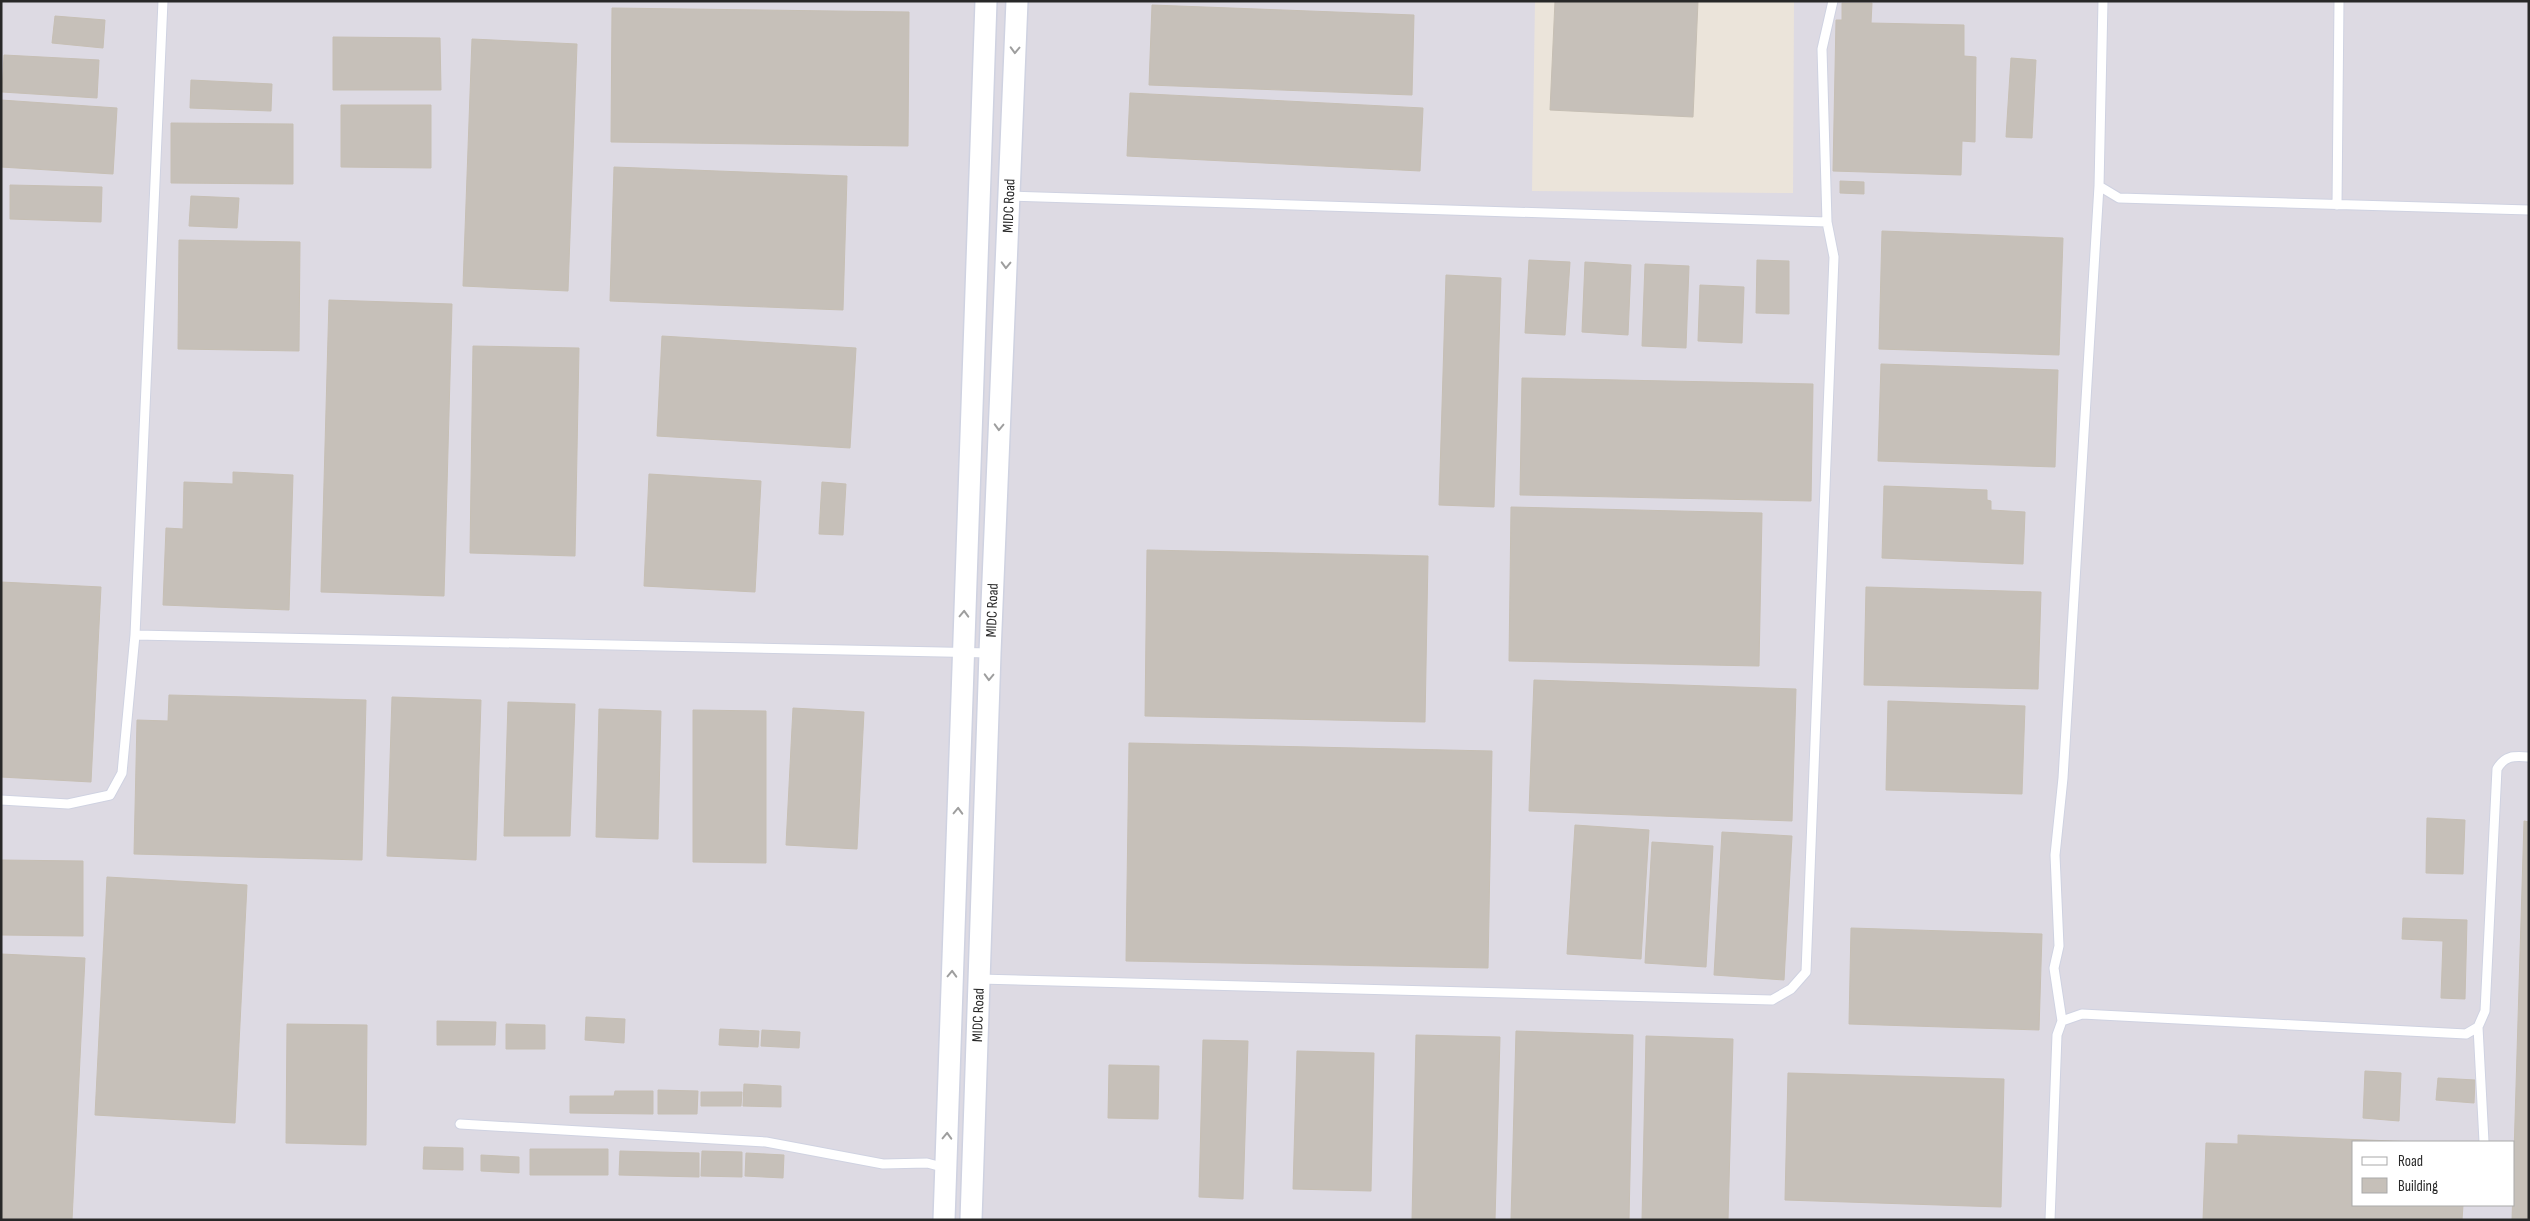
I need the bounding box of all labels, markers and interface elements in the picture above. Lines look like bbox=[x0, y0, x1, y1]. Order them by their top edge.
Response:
one-way arrow bbox=[1010, 46, 1020, 54]
street label: MIDC Road bbox=[998, 178, 1020, 233]
one-way arrow bbox=[1001, 261, 1012, 269]
one-way arrow bbox=[994, 423, 1005, 431]
street label: MIDC Road bbox=[982, 583, 1003, 638]
one-way arrow bbox=[959, 610, 970, 618]
one-way arrow bbox=[984, 674, 994, 681]
one-way arrow bbox=[952, 807, 963, 815]
one-way arrow bbox=[947, 969, 958, 977]
street label: MIDC Road bbox=[968, 988, 989, 1042]
one-way arrow bbox=[942, 1132, 952, 1140]
legend bbox=[2352, 1141, 2515, 1206]
text: Road bbox=[2398, 1152, 2423, 1171]
text: Building bbox=[2398, 1177, 2438, 1196]

